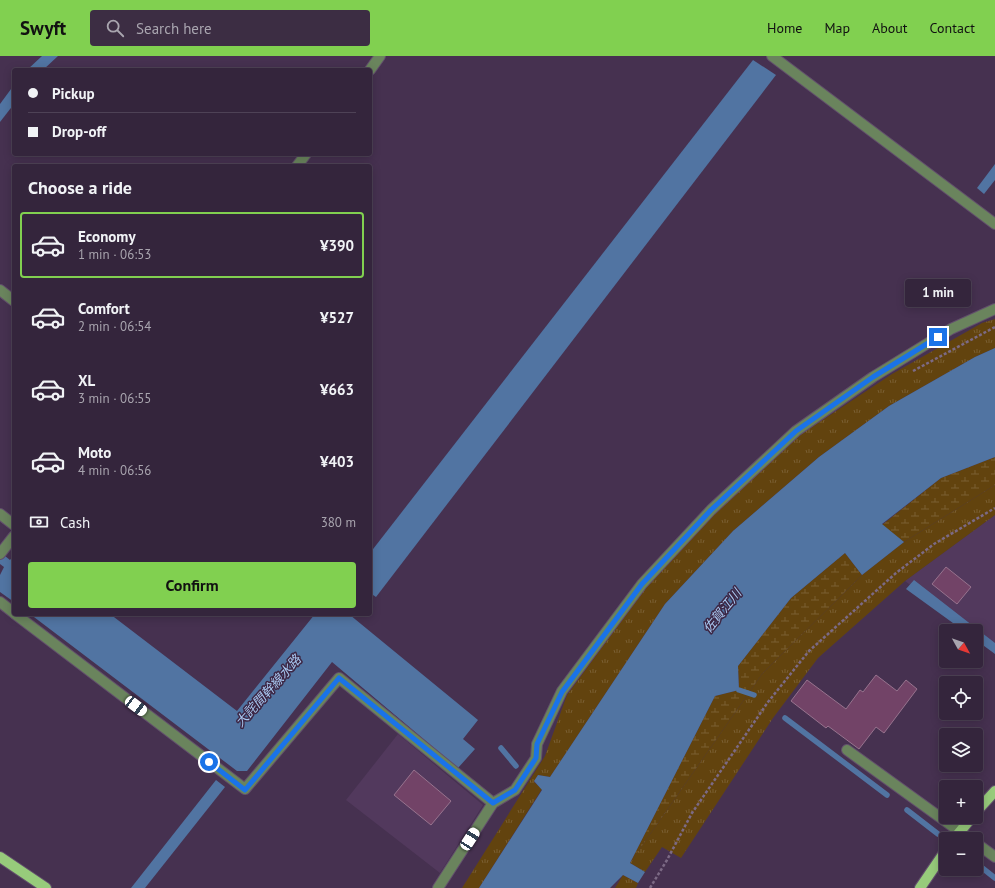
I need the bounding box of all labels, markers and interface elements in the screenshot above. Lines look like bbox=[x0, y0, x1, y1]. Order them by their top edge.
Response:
search box bbox=[90, 10, 370, 46]
text: Swyft bbox=[20, 16, 66, 40]
icon: search bbox=[104, 17, 126, 39]
text: Search here bbox=[136, 19, 212, 38]
text: Home bbox=[767, 19, 802, 37]
text: Map bbox=[824, 19, 850, 37]
text: About bbox=[872, 19, 908, 37]
text: Contact bbox=[930, 19, 975, 37]
text: Pickup bbox=[52, 84, 95, 103]
text: Drop-off bbox=[52, 122, 106, 141]
text: Choose a ride bbox=[28, 176, 132, 199]
icon: car bbox=[30, 227, 66, 263]
text: Economy bbox=[78, 227, 136, 246]
text: ¥390 bbox=[320, 236, 354, 255]
text: 1 min · 06:53 bbox=[78, 246, 151, 263]
callout: 1 min bbox=[905, 279, 971, 307]
text: 1 min bbox=[922, 284, 954, 301]
icon: car bbox=[30, 299, 66, 335]
text: Comfort bbox=[78, 299, 130, 318]
text: ¥527 bbox=[320, 308, 354, 327]
text: 2 min · 06:54 bbox=[78, 318, 151, 335]
route end bbox=[929, 328, 947, 346]
icon: car bbox=[30, 371, 66, 407]
text: XL bbox=[78, 371, 95, 390]
text: ¥663 bbox=[320, 380, 354, 399]
text: 3 min · 06:55 bbox=[78, 390, 151, 407]
icon: car bbox=[30, 443, 66, 479]
text: Moto bbox=[78, 443, 111, 462]
text: ¥403 bbox=[320, 452, 354, 471]
text: 4 min · 06:56 bbox=[78, 462, 151, 479]
icon: cash bbox=[28, 511, 50, 533]
text: Cash bbox=[60, 513, 90, 532]
text: 380 m bbox=[321, 514, 356, 531]
button: Confirm bbox=[28, 562, 356, 608]
water label: 佐賀江川 bbox=[699, 584, 746, 637]
north arrow bbox=[939, 624, 983, 668]
map controls bbox=[939, 624, 983, 876]
water label: 大詫間幹線水路 bbox=[231, 651, 305, 731]
button: locate bbox=[939, 676, 983, 720]
car bbox=[123, 694, 149, 718]
button: layers bbox=[939, 728, 983, 772]
route start bbox=[200, 753, 218, 771]
button: + bbox=[939, 780, 983, 824]
car bbox=[458, 826, 482, 852]
button: − bbox=[939, 832, 983, 876]

